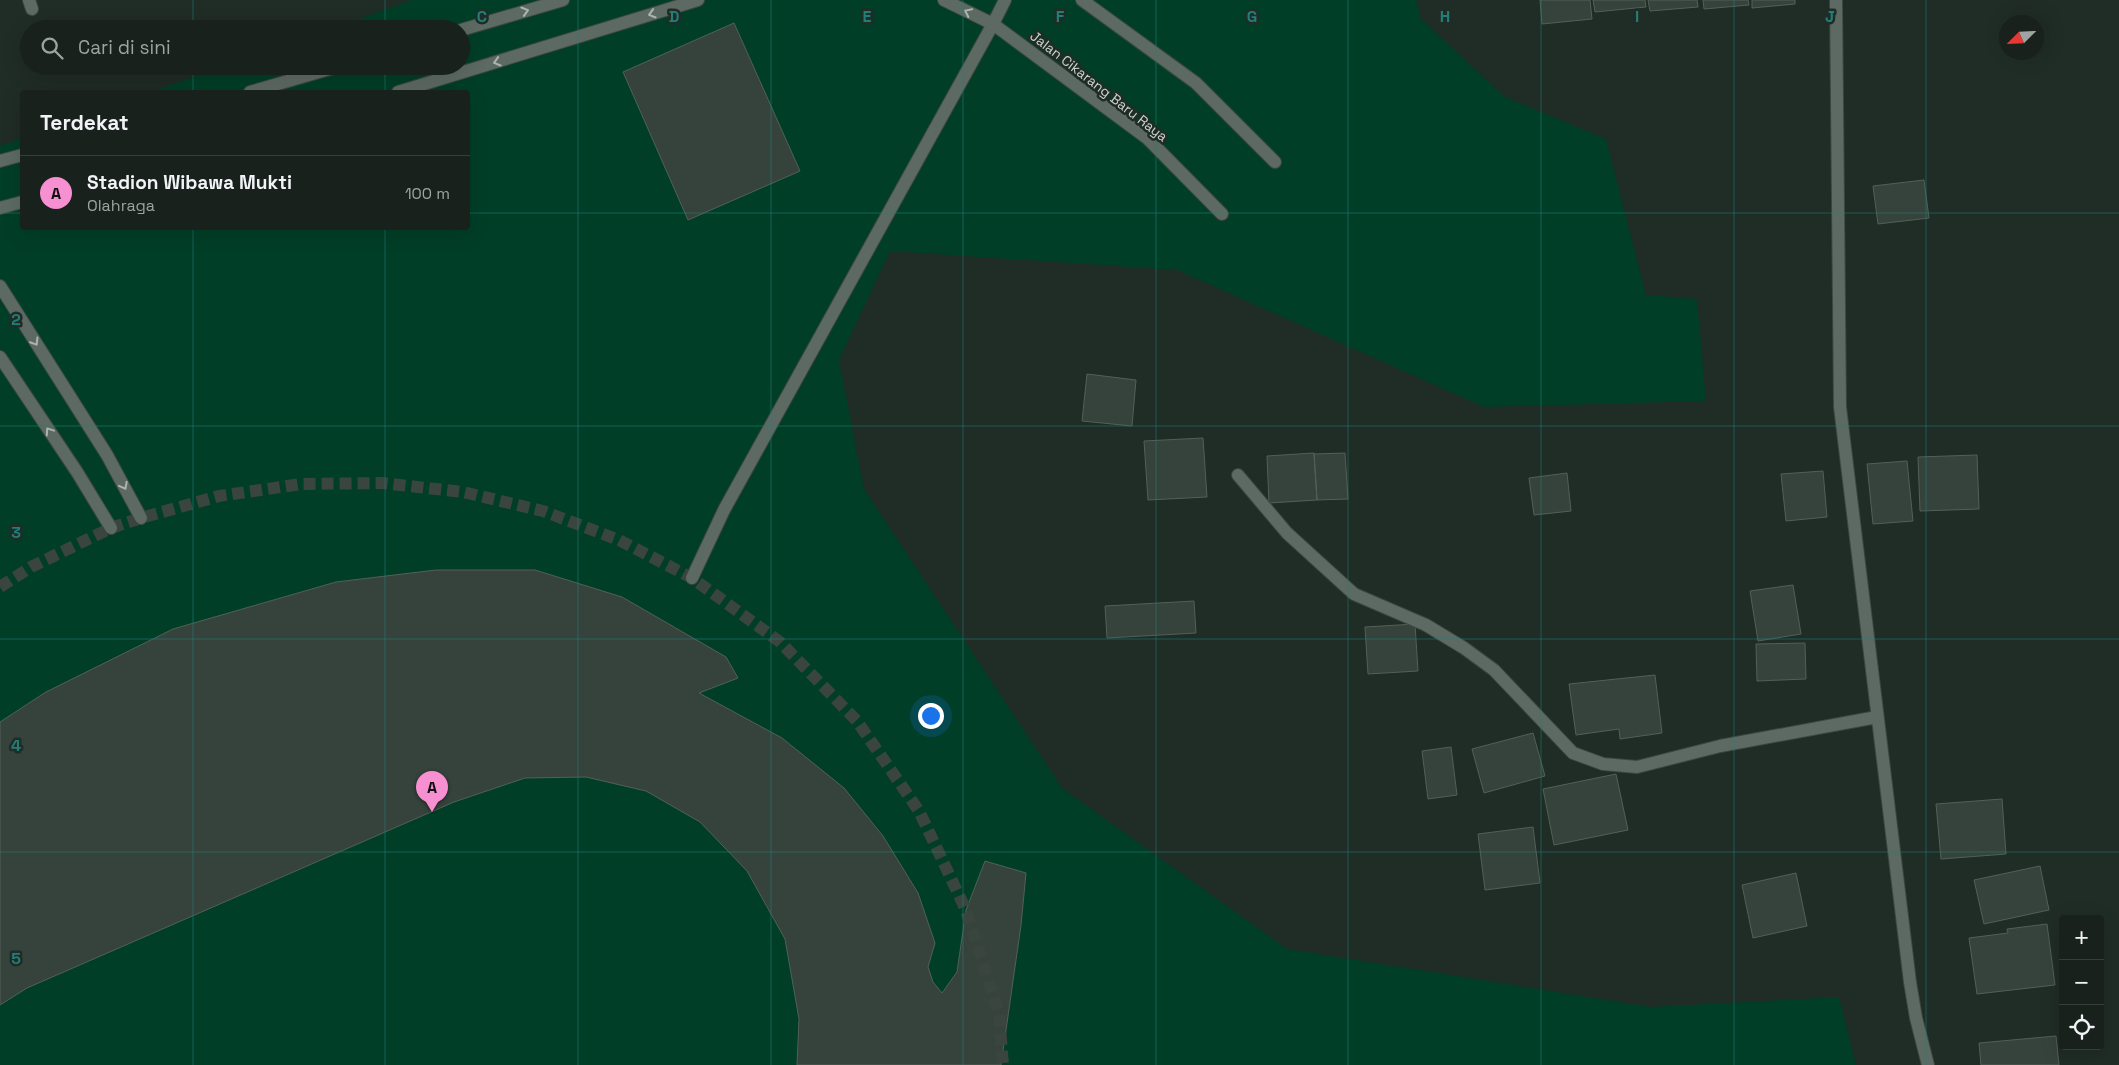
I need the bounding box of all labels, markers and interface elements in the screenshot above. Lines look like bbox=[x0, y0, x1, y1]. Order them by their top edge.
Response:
text: C bbox=[477, 6, 487, 27]
text: D bbox=[669, 6, 679, 27]
text: E bbox=[863, 6, 872, 27]
text: F bbox=[1056, 6, 1065, 27]
text: G bbox=[1247, 6, 1257, 27]
text: H bbox=[1440, 6, 1450, 27]
text: I bbox=[1635, 6, 1639, 27]
text: J bbox=[1825, 6, 1835, 27]
one-way arrow bbox=[520, 7, 528, 17]
one-way arrow bbox=[965, 8, 974, 18]
one-way arrow bbox=[648, 9, 656, 19]
north arrow bbox=[1999, 15, 2044, 60]
search box bbox=[20, 20, 470, 75]
street label: Jalan Cikarang Baru Raya bbox=[1027, 27, 1171, 145]
icon: search bbox=[38, 34, 66, 62]
text: Cari di sini bbox=[78, 35, 171, 60]
one-way arrow bbox=[493, 57, 501, 67]
text: Terdekat bbox=[40, 109, 129, 136]
text: Stadion Wibawa Mukti bbox=[87, 170, 292, 195]
text: A bbox=[51, 183, 61, 204]
text: 100 m bbox=[405, 183, 450, 204]
text: Olahraga bbox=[87, 195, 155, 216]
text: 2 bbox=[11, 309, 21, 330]
one-way arrow bbox=[29, 336, 39, 345]
one-way arrow bbox=[46, 427, 56, 436]
one-way arrow bbox=[118, 481, 128, 490]
text: 3 bbox=[11, 522, 21, 543]
your location bbox=[918, 703, 944, 729]
text: 4 bbox=[11, 735, 21, 756]
pin: A bbox=[416, 771, 448, 812]
map controls bbox=[2059, 915, 2104, 1050]
button: + bbox=[2059, 915, 2104, 960]
text: 5 bbox=[11, 948, 21, 969]
button: − bbox=[2059, 960, 2104, 1005]
button: locate bbox=[2059, 1005, 2104, 1050]

